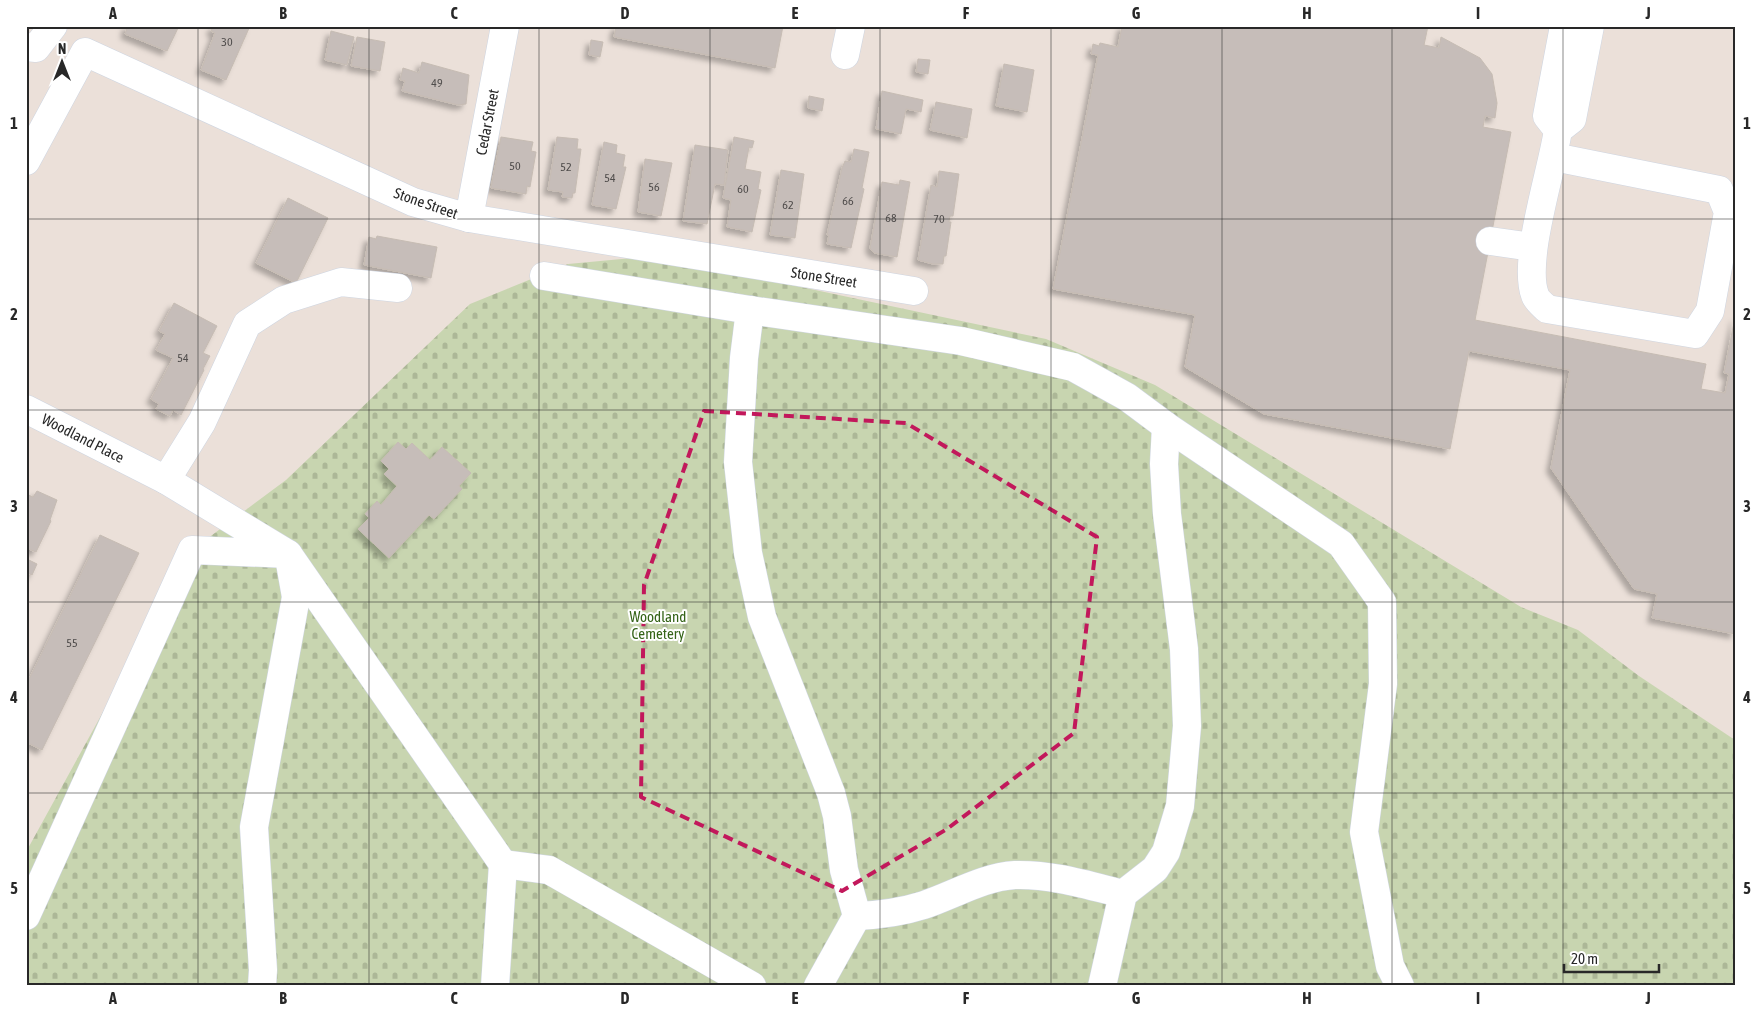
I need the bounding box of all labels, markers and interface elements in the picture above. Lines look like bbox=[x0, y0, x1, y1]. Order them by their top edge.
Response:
text: A bbox=[108, 4, 117, 22]
text: B bbox=[279, 4, 287, 22]
text: C bbox=[450, 4, 458, 22]
text: D bbox=[621, 4, 630, 22]
text: E bbox=[792, 4, 799, 22]
text: F bbox=[963, 4, 970, 22]
text: G bbox=[1132, 4, 1141, 22]
text: H bbox=[1302, 4, 1312, 22]
text: I bbox=[1476, 4, 1480, 22]
text: J bbox=[1644, 4, 1651, 22]
house number: 30 bbox=[221, 35, 233, 49]
north arrow bbox=[38, 38, 88, 88]
text: N bbox=[58, 41, 66, 57]
house number: 49 bbox=[431, 76, 443, 90]
street label: Cedar Street bbox=[472, 88, 502, 156]
text: 1 bbox=[10, 114, 18, 132]
text: 1 bbox=[1743, 114, 1751, 132]
house number: 50 bbox=[509, 159, 521, 173]
house number: 52 bbox=[560, 160, 572, 174]
house number: 54 bbox=[604, 171, 616, 185]
house number: 56 bbox=[648, 180, 660, 194]
house number: 60 bbox=[737, 182, 749, 196]
street label: Stone Street bbox=[392, 184, 460, 222]
house number: 66 bbox=[842, 194, 854, 208]
house number: 62 bbox=[782, 198, 794, 212]
house number: 68 bbox=[885, 211, 897, 225]
house number: 70 bbox=[933, 212, 945, 226]
street label: Stone Street bbox=[790, 263, 858, 291]
text: 2 bbox=[10, 305, 18, 323]
text: 2 bbox=[1743, 305, 1751, 323]
house number: 54 bbox=[177, 351, 189, 365]
street label: Woodland Place bbox=[39, 410, 127, 466]
text: 3 bbox=[10, 497, 18, 515]
text: 3 bbox=[1743, 497, 1751, 515]
park label: Woodland Cemetery bbox=[630, 608, 686, 642]
house number: 55 bbox=[66, 636, 78, 650]
text: 4 bbox=[9, 688, 18, 706]
text: 4 bbox=[1742, 688, 1751, 706]
text: 5 bbox=[10, 879, 18, 897]
text: 5 bbox=[1743, 879, 1751, 897]
scale bar bbox=[1564, 942, 1658, 974]
text: 20 m bbox=[1571, 950, 1598, 967]
text: A bbox=[108, 989, 117, 1007]
text: B bbox=[279, 989, 287, 1007]
text: C bbox=[450, 989, 458, 1007]
text: D bbox=[621, 989, 630, 1007]
text: E bbox=[792, 989, 799, 1007]
text: F bbox=[963, 989, 970, 1007]
text: G bbox=[1132, 989, 1141, 1007]
text: H bbox=[1302, 989, 1312, 1007]
text: I bbox=[1476, 989, 1480, 1007]
text: J bbox=[1644, 989, 1651, 1007]

